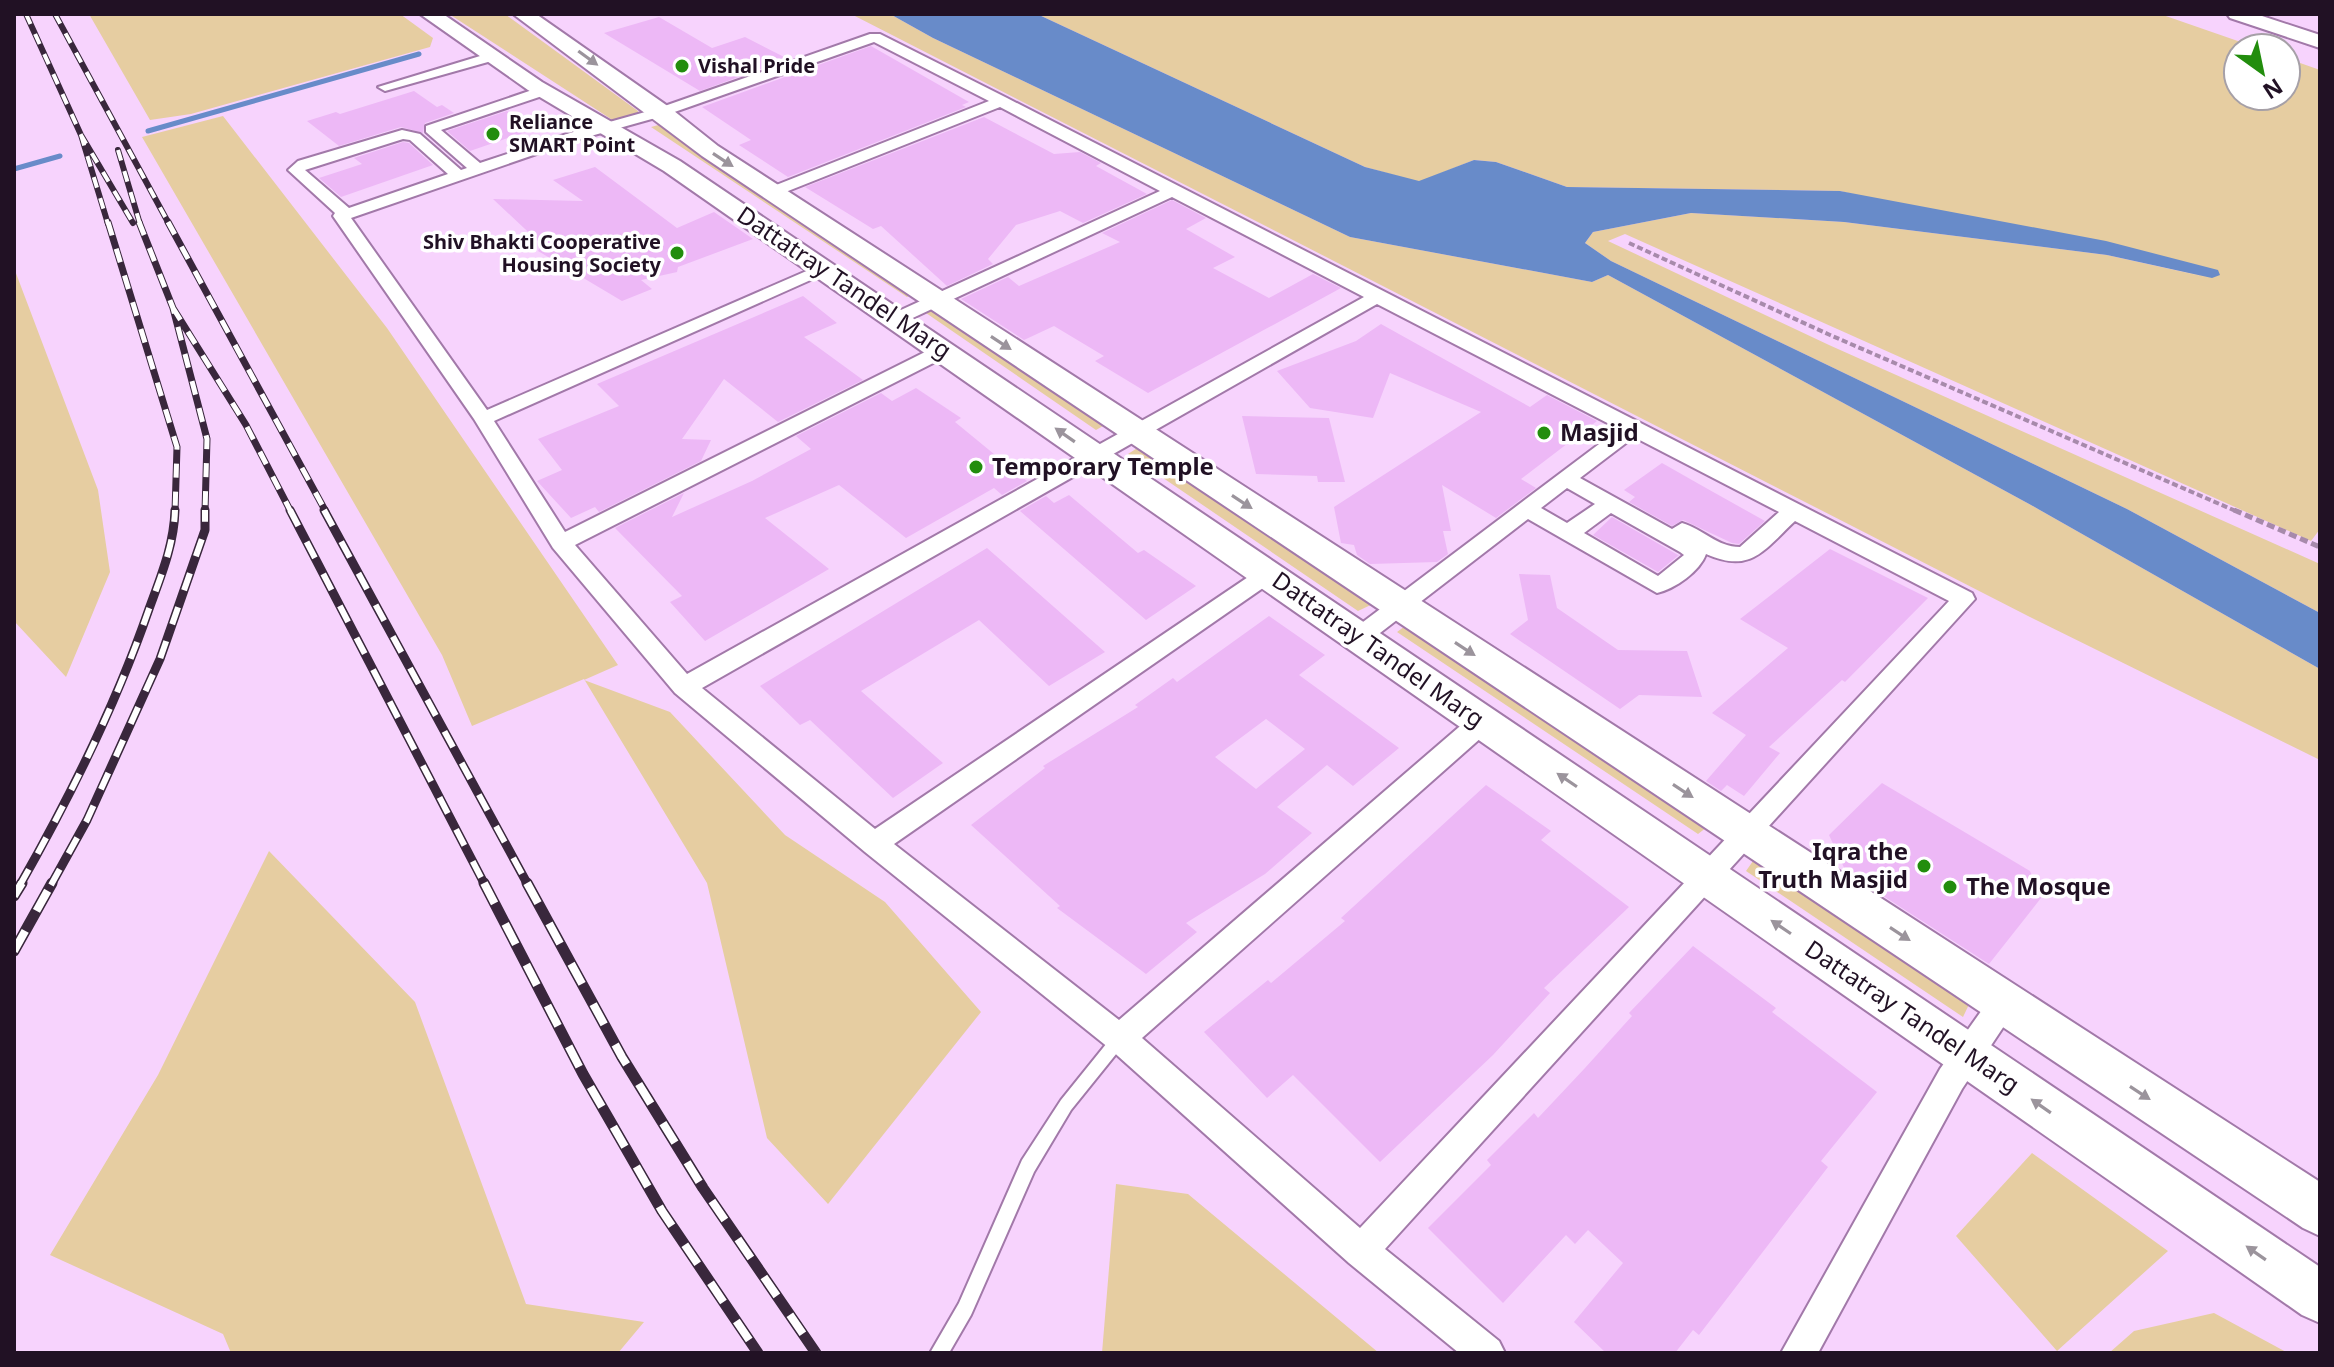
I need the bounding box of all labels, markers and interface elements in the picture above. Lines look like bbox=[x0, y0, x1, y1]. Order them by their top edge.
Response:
north arrow bbox=[2222, 32, 2302, 112]
one-way arrow bbox=[578, 50, 598, 66]
place label: Vishal Pride bbox=[698, 52, 815, 79]
marker: Vishal Pride bbox=[673, 57, 691, 75]
text: N bbox=[2258, 72, 2289, 107]
place label: Reliance SMART Point bbox=[509, 108, 635, 158]
marker: Reliance SMART Point bbox=[484, 125, 502, 143]
one-way arrow bbox=[712, 152, 733, 167]
street label: Dattatray Tandel Marg bbox=[731, 198, 958, 366]
place label: Shiv Bhakti Cooperative Housing Society bbox=[423, 228, 662, 278]
marker: Shiv Bhakti Cooperative Housing Society bbox=[668, 244, 686, 262]
one-way arrow bbox=[991, 336, 1012, 351]
place label: Masjid bbox=[1560, 415, 1639, 448]
marker: Masjid bbox=[1535, 424, 1553, 442]
one-way arrow bbox=[1054, 428, 1075, 443]
place label: Temporary Temple bbox=[992, 449, 1214, 482]
marker: Temporary Temple bbox=[967, 458, 985, 476]
one-way arrow bbox=[1231, 494, 1253, 508]
street label: Dattatray Tandel Marg bbox=[1266, 563, 1492, 735]
one-way arrow bbox=[1455, 641, 1476, 656]
one-way arrow bbox=[1556, 773, 1577, 788]
one-way arrow bbox=[1672, 784, 1693, 799]
place label: Iqra the Truth Masjid bbox=[1758, 834, 1908, 895]
marker: Iqra the Truth Masjid bbox=[1915, 857, 1933, 875]
place label: The Mosque bbox=[1966, 869, 2111, 902]
marker: The Mosque bbox=[1941, 878, 1959, 896]
one-way arrow bbox=[1770, 920, 1792, 935]
one-way arrow bbox=[1889, 926, 1911, 941]
street label: Dattatray Tandel Marg bbox=[1799, 932, 2026, 1100]
one-way arrow bbox=[2130, 1085, 2151, 1100]
one-way arrow bbox=[2031, 1099, 2052, 1114]
one-way arrow bbox=[2245, 1246, 2266, 1261]

